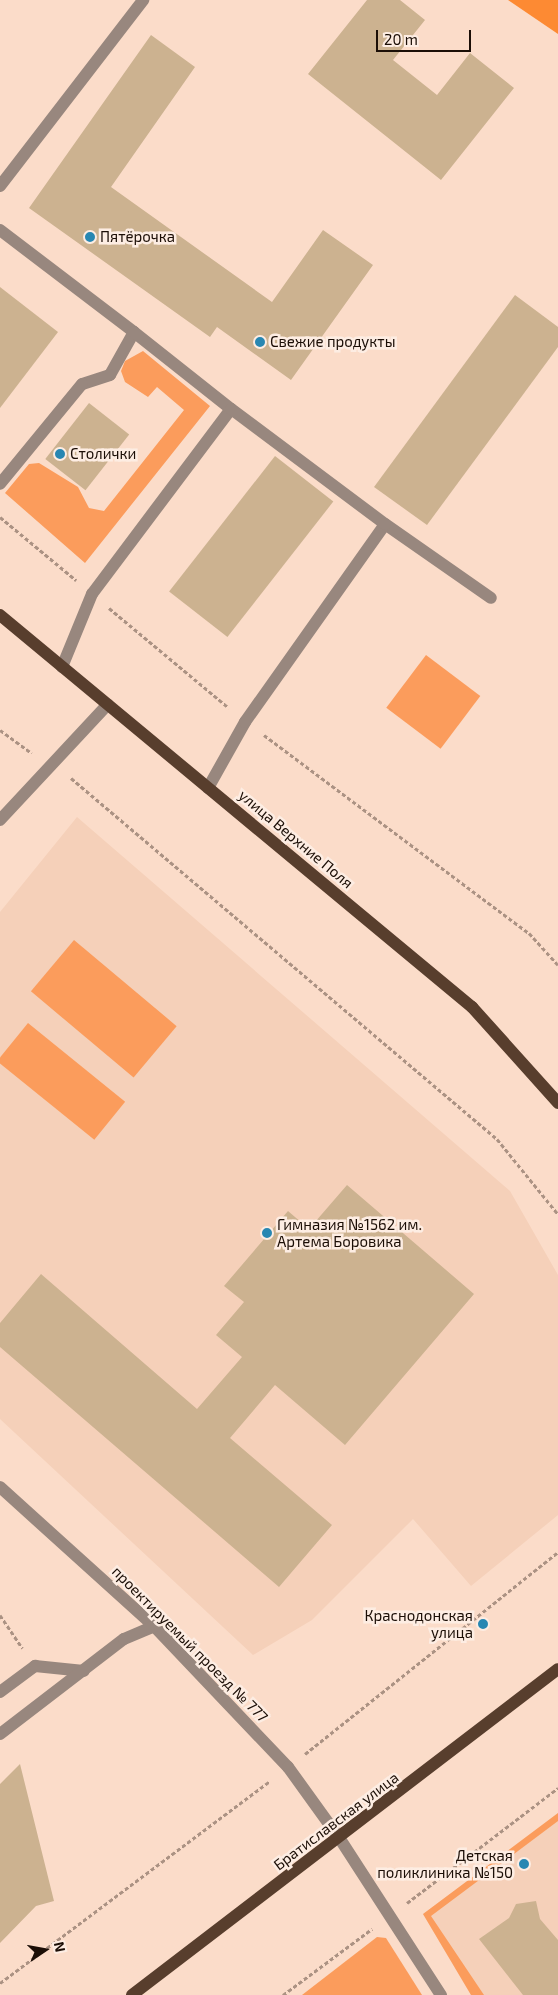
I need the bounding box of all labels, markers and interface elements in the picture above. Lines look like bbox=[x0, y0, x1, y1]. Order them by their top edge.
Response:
scale bar bbox=[378, 20, 473, 52]
text: 20 m bbox=[384, 30, 418, 48]
place label: Пятёрочка bbox=[100, 228, 175, 246]
marker: Пятёрочка bbox=[84, 231, 96, 243]
place label: Свежие продукты bbox=[270, 333, 396, 351]
marker: Свежие продукты bbox=[254, 336, 266, 348]
place label: Столички bbox=[70, 445, 136, 463]
marker: Столички bbox=[54, 448, 66, 460]
street label: улица Верхние Поля bbox=[235, 786, 357, 892]
place label: Гимназия №1562 им. Артема Боровика bbox=[277, 1215, 422, 1250]
marker: Гимназия №1562 им. Артема Боровика bbox=[261, 1227, 273, 1239]
street label: проектируемый проезд № 777 bbox=[108, 1562, 272, 1726]
place label: Краснодонская улица bbox=[365, 1606, 473, 1641]
marker: Краснодонская улица bbox=[477, 1618, 489, 1630]
street label: Братиславская улица bbox=[270, 1768, 402, 1874]
place label: Детская поликлиника №150 bbox=[377, 1846, 513, 1881]
marker: Детская поликлиника №150 bbox=[517, 1857, 531, 1871]
north arrow bbox=[20, 1925, 70, 1975]
text: N bbox=[51, 1940, 70, 1953]

